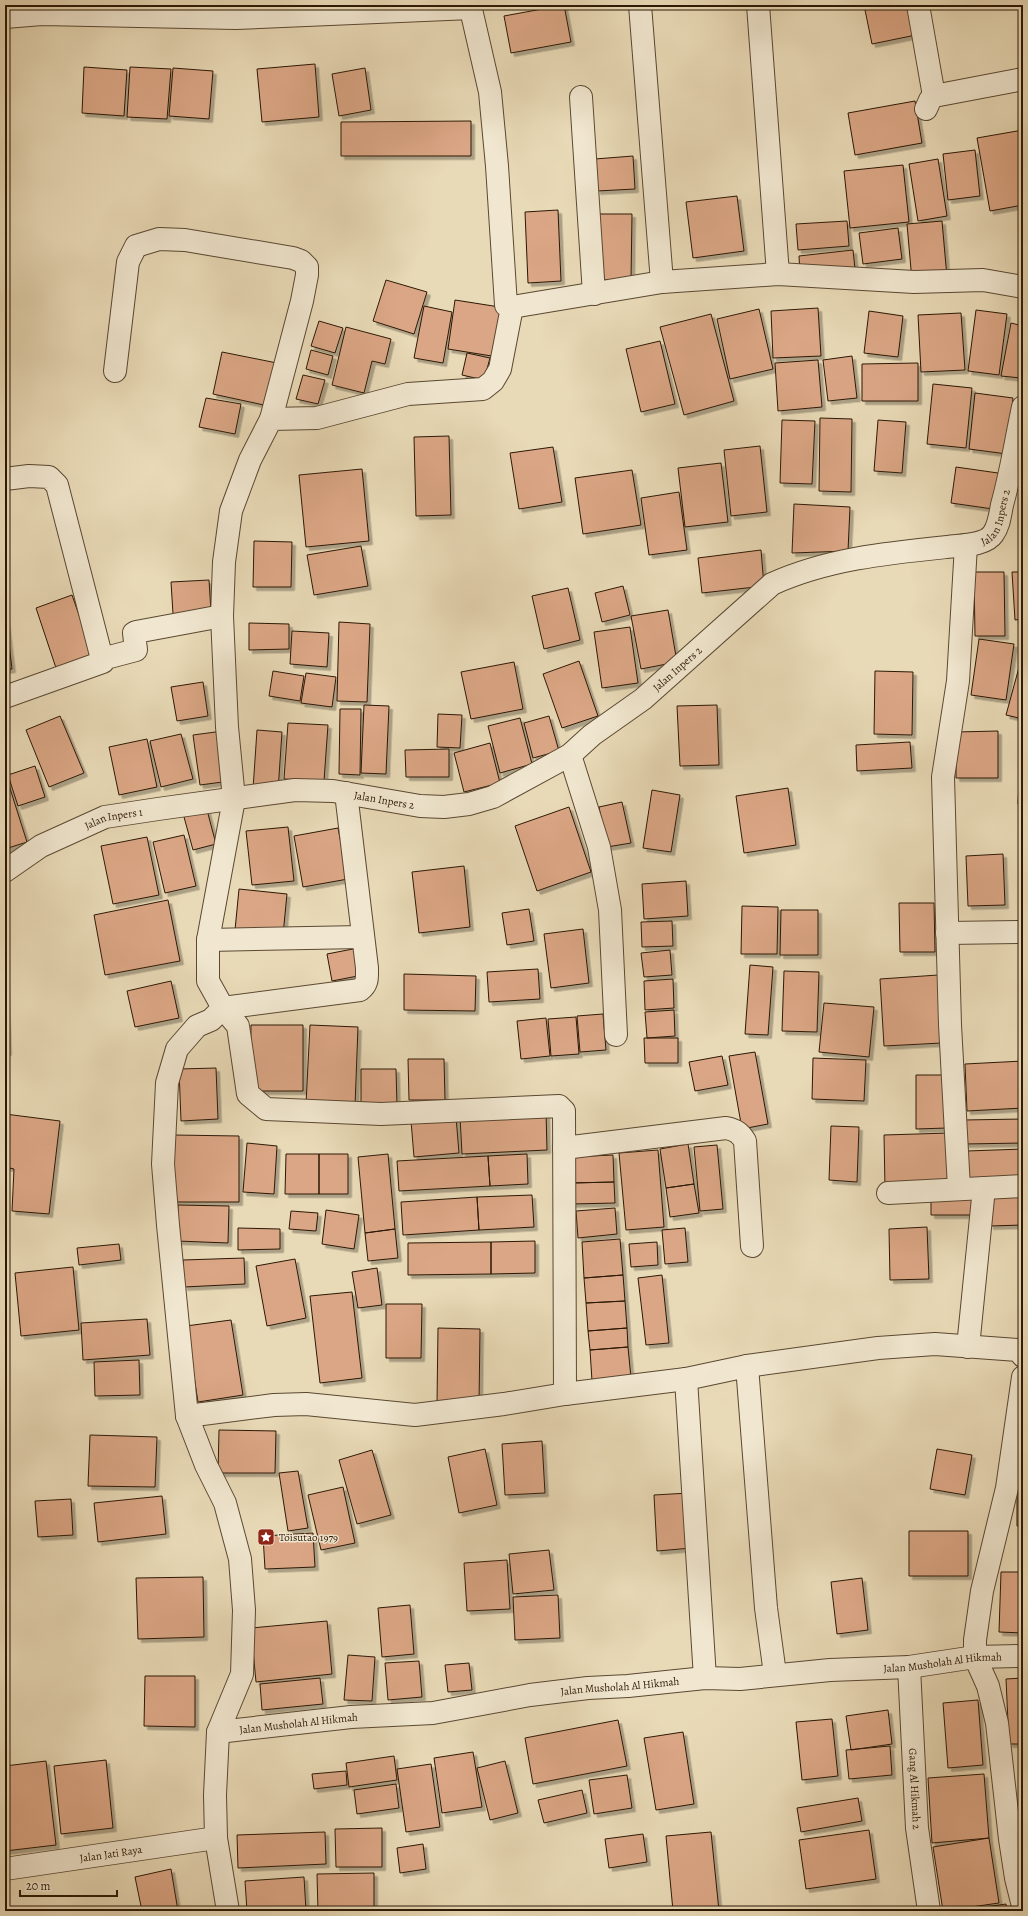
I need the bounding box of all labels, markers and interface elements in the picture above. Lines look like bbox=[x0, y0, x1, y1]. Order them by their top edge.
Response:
street label: Jalan Inpers 2 bbox=[979, 488, 1013, 549]
street label: Jalan Inpers 2 bbox=[649, 643, 705, 695]
street label: Jalan Inpers 2 bbox=[353, 787, 416, 812]
street label: Jalan Inpers 1 bbox=[82, 804, 144, 833]
place icon: Toisutao 1979 bbox=[256, 1527, 276, 1547]
place label: Toisutao 1979 bbox=[279, 1530, 338, 1545]
street label: Jalan Musholah Al Hikmah bbox=[883, 1649, 1002, 1675]
street label: Jalan Musholah Al Hikmah bbox=[560, 1673, 680, 1699]
street label: Jalan Musholah Al Hikmah bbox=[238, 1709, 358, 1737]
street label: Gang Al Hikmah 2 bbox=[906, 1748, 925, 1830]
street label: Jalan Jati Raya bbox=[79, 1841, 144, 1865]
scale bar bbox=[20, 1872, 117, 1898]
text: 20 m bbox=[26, 1878, 50, 1894]

